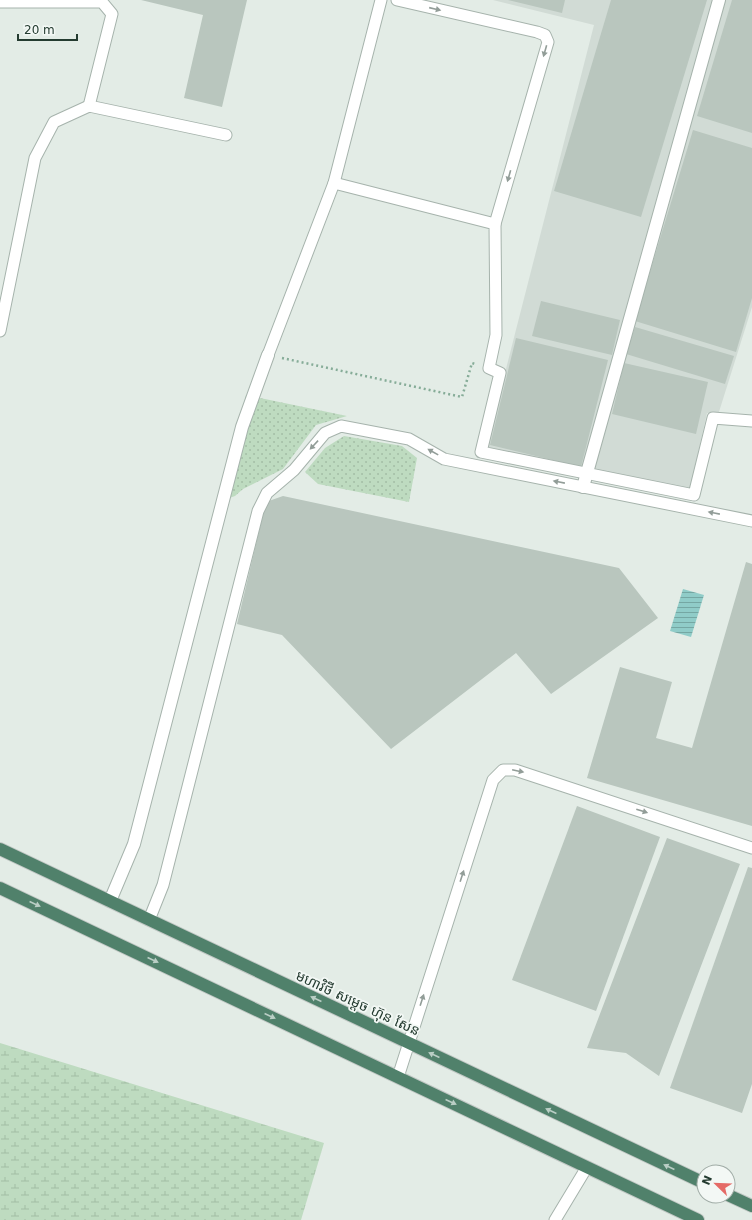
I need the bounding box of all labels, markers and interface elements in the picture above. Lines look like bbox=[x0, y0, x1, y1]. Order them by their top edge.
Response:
one-way arrow bbox=[429, 6, 441, 12]
scale bar bbox=[18, 16, 77, 42]
text: 20 m bbox=[24, 23, 55, 37]
one-way arrow bbox=[542, 45, 548, 57]
one-way arrow bbox=[506, 170, 512, 182]
one-way arrow bbox=[310, 440, 319, 450]
one-way arrow bbox=[427, 449, 439, 456]
one-way arrow bbox=[553, 478, 565, 484]
one-way arrow bbox=[708, 510, 720, 516]
one-way arrow bbox=[512, 769, 524, 775]
one-way arrow bbox=[636, 808, 648, 814]
one-way arrow bbox=[459, 870, 465, 882]
one-way arrow bbox=[30, 901, 41, 907]
one-way arrow bbox=[147, 957, 158, 963]
street label: មហាវិថី សម្តេច ហ៊ុន សែន bbox=[293, 967, 423, 1040]
one-way arrow bbox=[419, 994, 425, 1006]
one-way arrow bbox=[311, 996, 322, 1002]
one-way arrow bbox=[264, 1013, 276, 1019]
one-way arrow bbox=[428, 1052, 440, 1058]
one-way arrow bbox=[445, 1099, 456, 1105]
one-way arrow bbox=[546, 1108, 557, 1114]
one-way arrow bbox=[663, 1164, 674, 1170]
north arrow bbox=[696, 1164, 736, 1204]
text: N bbox=[699, 1174, 715, 1187]

